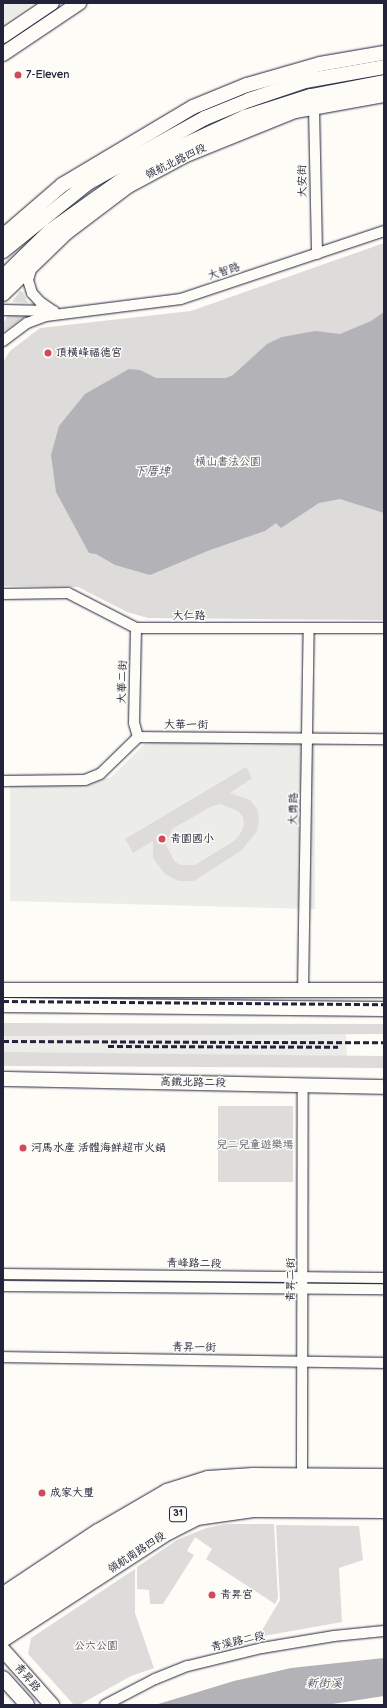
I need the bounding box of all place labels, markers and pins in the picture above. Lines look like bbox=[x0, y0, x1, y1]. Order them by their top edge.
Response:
place label: 7-Eleven bbox=[26, 68, 69, 82]
marker: 7-Eleven bbox=[13, 70, 23, 80]
place label: 頂橫峰福德宮 bbox=[56, 346, 122, 360]
marker: 頂橫峰福德宮 bbox=[43, 348, 53, 358]
place label: 青園國小 bbox=[170, 832, 214, 846]
marker: 青園國小 bbox=[157, 834, 167, 844]
place label: 河馬水產 活體海鮮超市火鍋 bbox=[31, 1141, 166, 1155]
marker: 河馬水產 活體海鮮超市火鍋 bbox=[18, 1143, 28, 1153]
place label: 成家大璽 bbox=[50, 1486, 94, 1500]
marker: 成家大璽 bbox=[37, 1488, 47, 1498]
place label: 青昇宮 bbox=[220, 1588, 253, 1602]
marker: 青昇宮 bbox=[207, 1590, 217, 1600]

